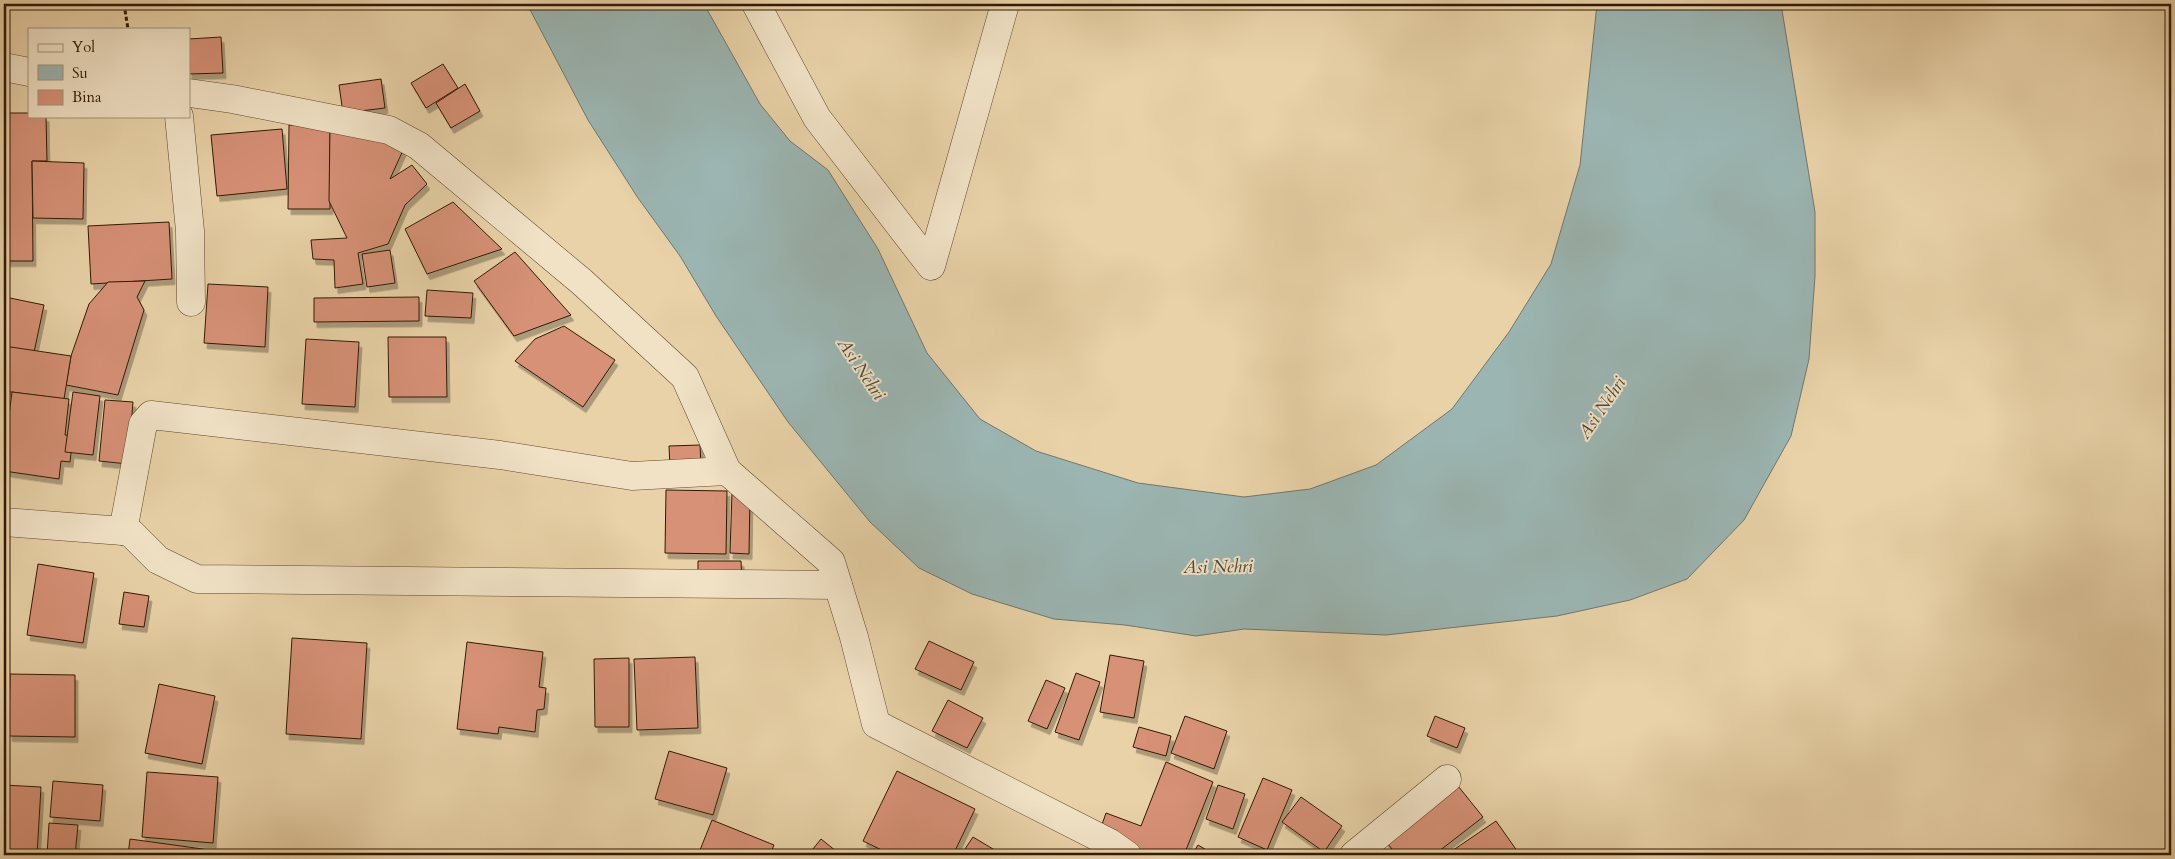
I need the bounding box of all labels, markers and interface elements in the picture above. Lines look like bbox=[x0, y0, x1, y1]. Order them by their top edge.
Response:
legend bbox=[28, 28, 190, 118]
text: Yol bbox=[72, 37, 95, 57]
text: Su bbox=[72, 63, 88, 83]
text: Bina bbox=[72, 87, 102, 107]
water label: Asi Nehri bbox=[831, 332, 892, 406]
water label: Asi Nehri bbox=[1572, 371, 1633, 445]
water label: Asi Nehri bbox=[1182, 554, 1254, 580]

